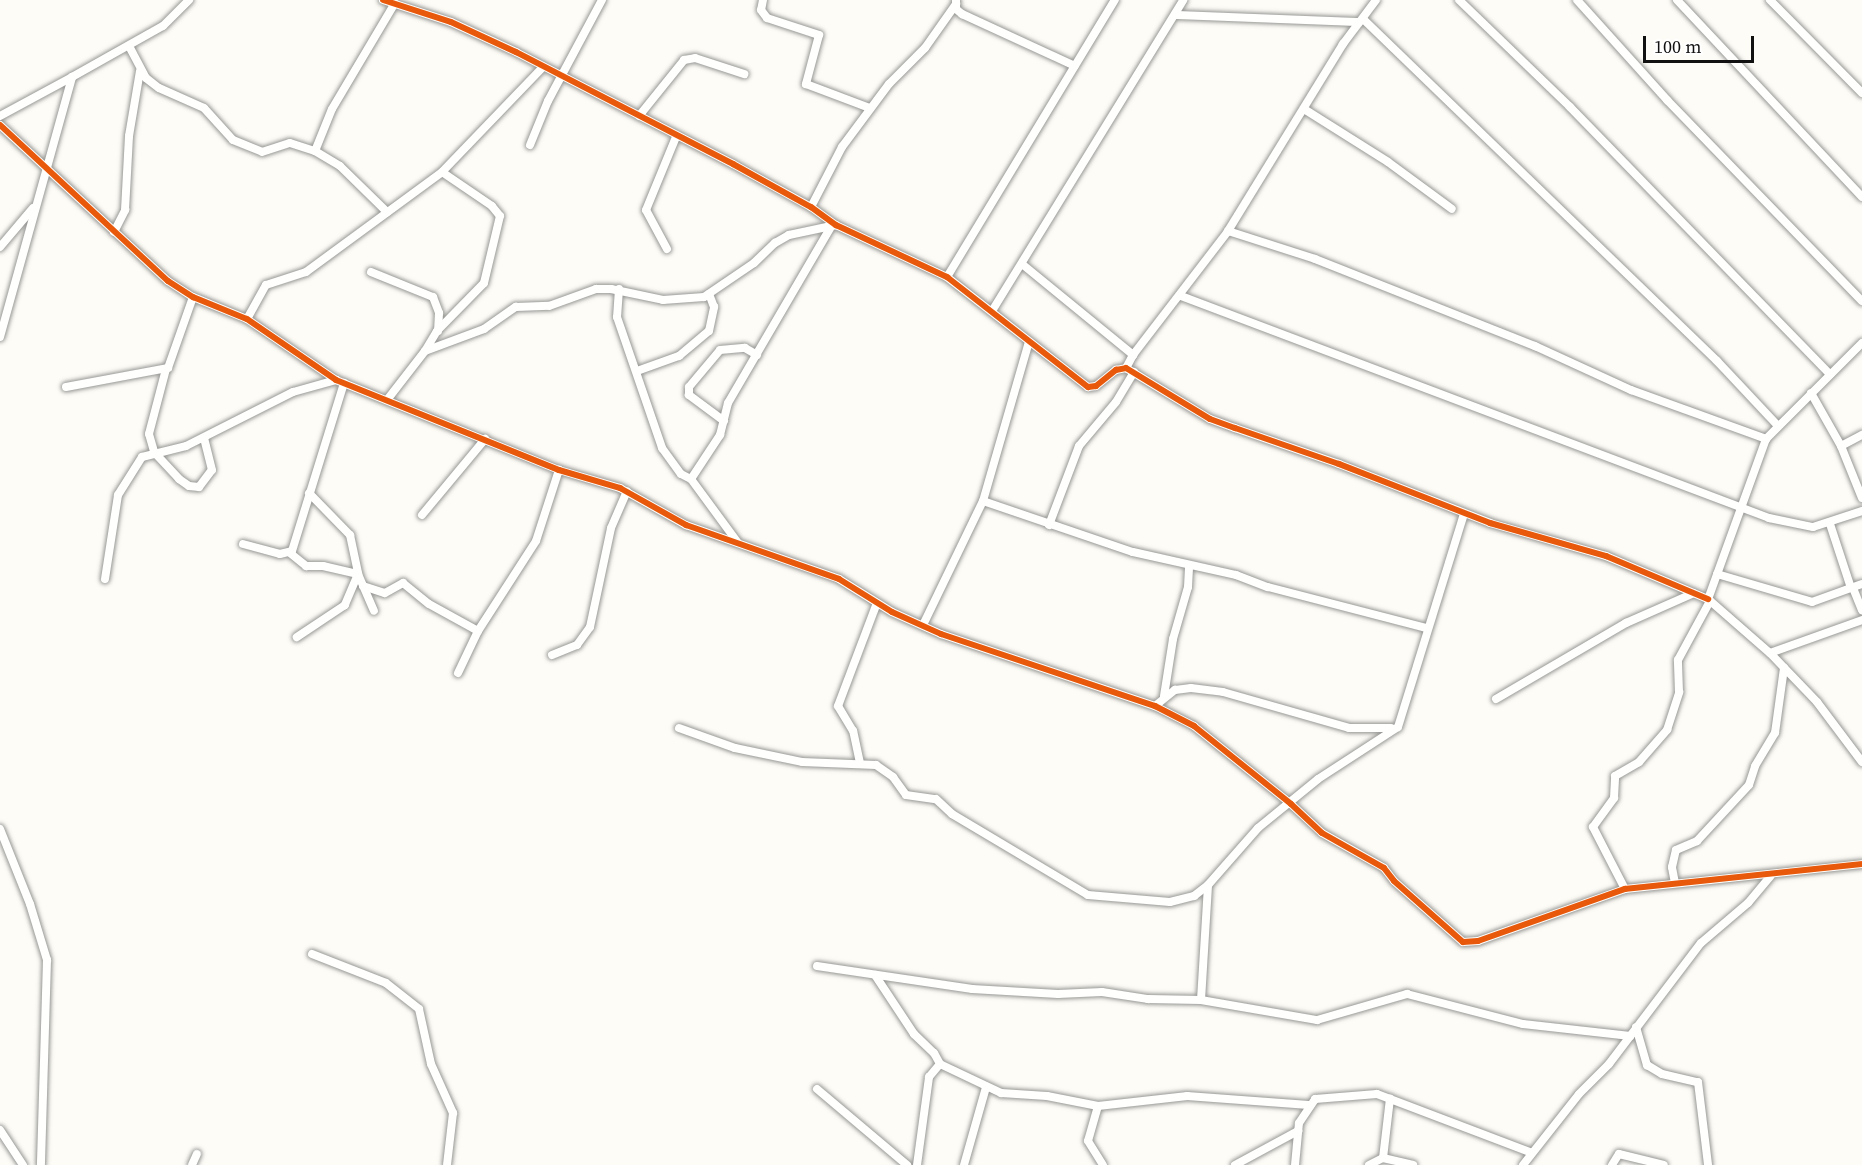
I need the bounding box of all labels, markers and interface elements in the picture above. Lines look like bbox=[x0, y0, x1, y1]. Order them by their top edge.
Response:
scale bar bbox=[1646, 24, 1757, 62]
text: 100 m bbox=[1654, 34, 1701, 59]

